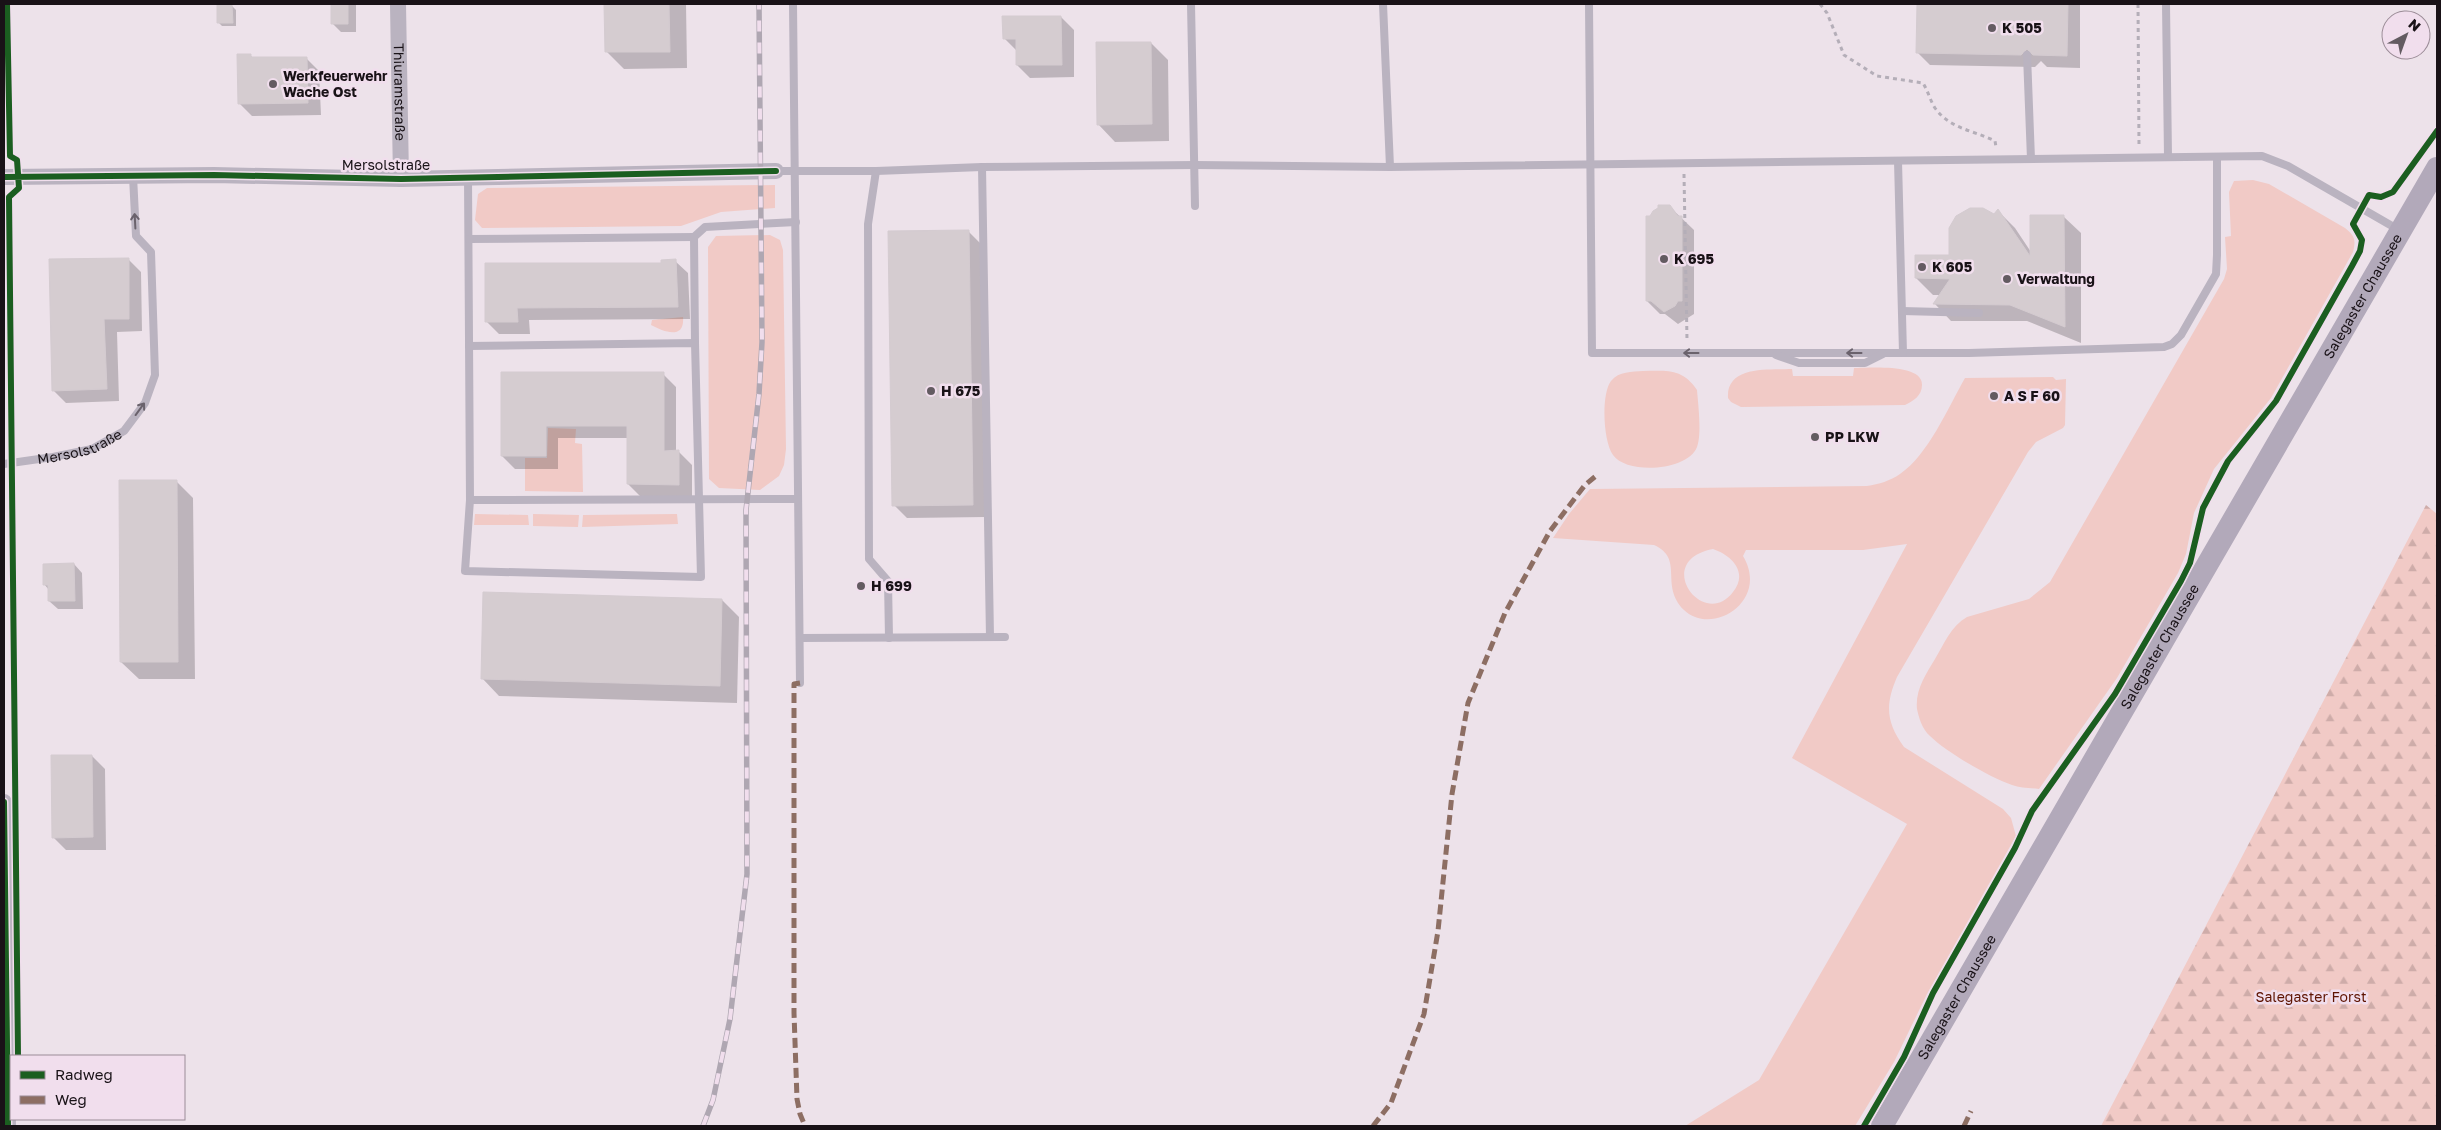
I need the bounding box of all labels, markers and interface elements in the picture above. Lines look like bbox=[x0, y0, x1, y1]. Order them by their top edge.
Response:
north arrow bbox=[2381, 10, 2431, 60]
text: N bbox=[2405, 15, 2424, 35]
place label: K 505 bbox=[2002, 19, 2042, 36]
marker: K 505 bbox=[1986, 22, 1998, 34]
street label: Thiuramstraße bbox=[391, 43, 409, 141]
place label: Werkfeuerwehr Wache Ost bbox=[283, 67, 388, 100]
marker: Werkfeuerwehr Wache Ost bbox=[267, 78, 279, 90]
street label: Mersolstraße bbox=[342, 156, 430, 173]
one-way arrow bbox=[131, 213, 140, 229]
street label: Salegaster Chaussee bbox=[2319, 230, 2405, 362]
place label: K 695 bbox=[1674, 250, 1714, 267]
marker: K 695 bbox=[1658, 253, 1670, 265]
place label: K 605 bbox=[1932, 258, 1973, 275]
marker: K 605 bbox=[1916, 261, 1928, 273]
place label: Verwaltung bbox=[2017, 270, 2095, 287]
marker: Verwaltung bbox=[2001, 273, 2013, 285]
one-way arrow bbox=[1684, 348, 1700, 358]
one-way arrow bbox=[1846, 348, 1862, 358]
place label: H 675 bbox=[941, 382, 981, 399]
marker: H 675 bbox=[925, 385, 937, 397]
place label: A S F 60 bbox=[2004, 387, 2060, 404]
marker: A S F 60 bbox=[1988, 390, 2000, 402]
one-way arrow bbox=[135, 403, 146, 416]
street label: Mersolstraße bbox=[36, 425, 125, 467]
place label: PP LKW bbox=[1825, 428, 1880, 445]
marker: PP LKW bbox=[1809, 431, 1821, 443]
place label: H 699 bbox=[871, 577, 912, 594]
marker: H 699 bbox=[855, 580, 867, 592]
street label: Salegaster Chaussee bbox=[2116, 581, 2202, 712]
street label: Salegaster Chaussee bbox=[1913, 931, 1999, 1062]
park label: Salegaster Forst bbox=[2255, 988, 2367, 1005]
legend bbox=[10, 1055, 185, 1120]
text: Radweg bbox=[55, 1065, 113, 1083]
text: Weg bbox=[55, 1090, 87, 1108]

